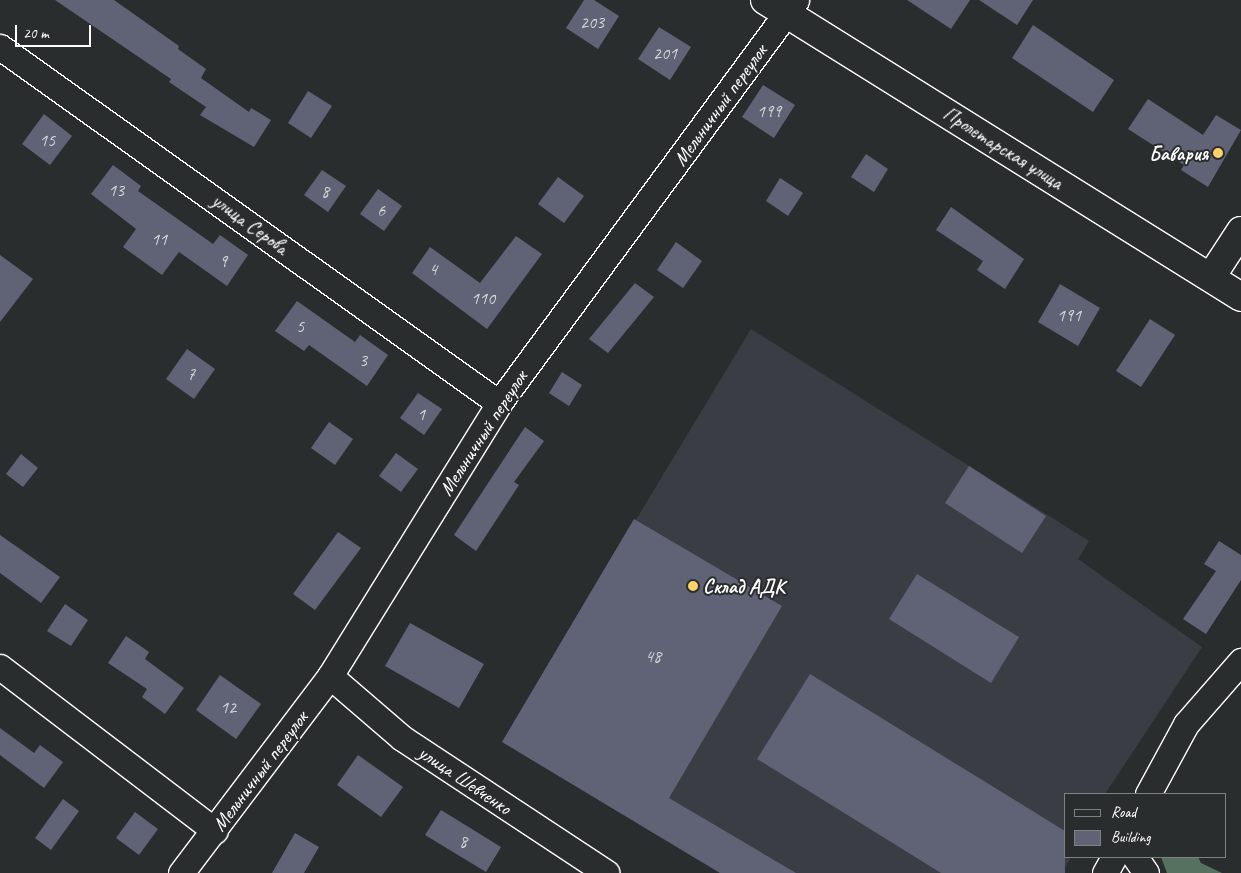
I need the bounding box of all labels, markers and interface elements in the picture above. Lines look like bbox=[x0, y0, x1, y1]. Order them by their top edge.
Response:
house number: 203 bbox=[580, 11, 604, 33]
scale bar bbox=[18, 15, 94, 47]
text: 20 m bbox=[23, 24, 49, 43]
street label: Мельничный переулок bbox=[668, 40, 772, 170]
house number: 201 bbox=[653, 42, 677, 64]
house number: 199 bbox=[757, 100, 781, 122]
street label: Пролетарская улица bbox=[938, 101, 1068, 195]
house number: 15 bbox=[39, 129, 55, 151]
place label: Бавария bbox=[1149, 141, 1208, 165]
marker: Бавария bbox=[1212, 147, 1224, 159]
house number: 13 bbox=[108, 179, 124, 201]
house number: 8 bbox=[321, 180, 329, 202]
street label: улица Серова bbox=[207, 188, 293, 260]
house number: 6 bbox=[377, 199, 385, 221]
house number: 11 bbox=[151, 228, 167, 250]
house number: 9 bbox=[219, 250, 227, 272]
house number: 4 bbox=[429, 258, 437, 280]
house number: 110 bbox=[471, 287, 495, 309]
house number: 191 bbox=[1057, 304, 1081, 326]
house number: 5 bbox=[296, 315, 304, 337]
house number: 3 bbox=[359, 349, 367, 371]
house number: 7 bbox=[187, 363, 195, 385]
street label: Мельничный переулок bbox=[434, 366, 532, 500]
house number: 1 bbox=[417, 403, 425, 425]
place label: Склад АДК bbox=[703, 574, 785, 598]
marker: Склад АДК bbox=[687, 580, 699, 592]
house number: 48 bbox=[645, 645, 661, 667]
house number: 12 bbox=[220, 696, 236, 718]
street label: Мельничный переулок bbox=[207, 706, 313, 836]
street label: улица Шевченко bbox=[414, 740, 516, 820]
legend bbox=[1064, 793, 1226, 858]
text: Road bbox=[1111, 803, 1136, 822]
text: Building bbox=[1111, 828, 1150, 847]
house number: 8 bbox=[459, 830, 467, 852]

